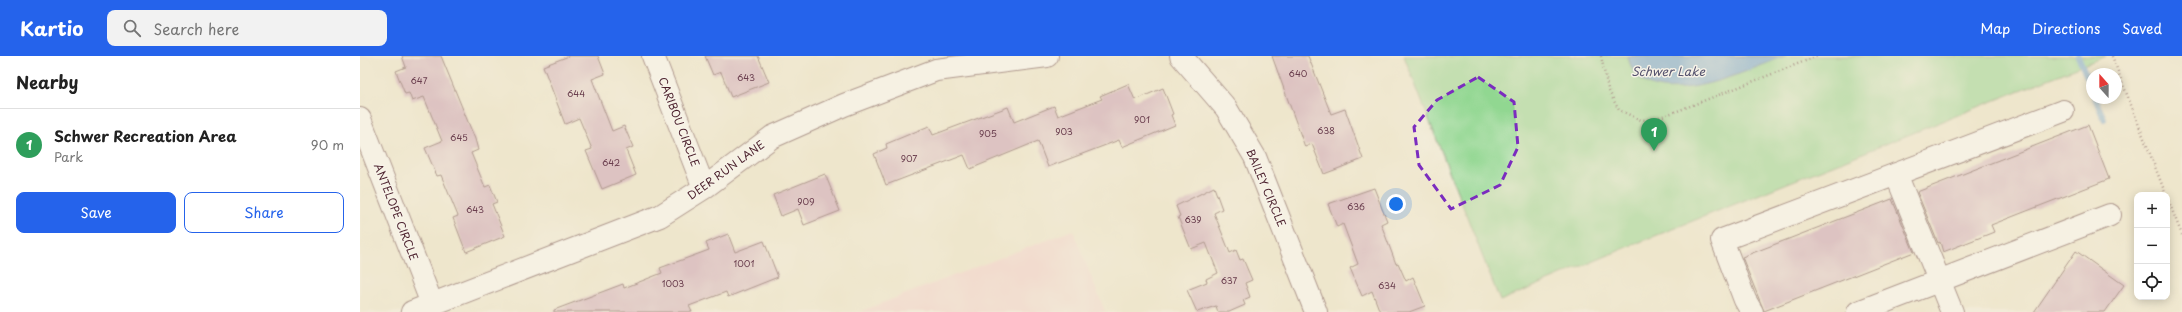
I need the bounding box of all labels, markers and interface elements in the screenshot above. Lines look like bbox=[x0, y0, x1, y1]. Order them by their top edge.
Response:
search box bbox=[107, 10, 387, 46]
text: Kartio bbox=[20, 14, 83, 42]
icon: search bbox=[121, 17, 143, 39]
text: Search here bbox=[153, 17, 239, 40]
text: Map bbox=[1980, 18, 2010, 39]
text: Directions bbox=[2032, 18, 2100, 39]
text: Saved bbox=[2122, 18, 2162, 39]
water label: Schwer Lake bbox=[1631, 62, 1705, 80]
house number: 640 bbox=[1289, 66, 1308, 80]
north arrow bbox=[2086, 68, 2122, 104]
text: Nearby bbox=[16, 69, 78, 95]
house number: 643 bbox=[737, 70, 755, 84]
house number: 647 bbox=[411, 73, 428, 87]
street label: CARIBOU CIRCLE bbox=[655, 74, 704, 169]
house number: 644 bbox=[567, 86, 585, 100]
house number: 901 bbox=[1134, 112, 1150, 126]
pin: 1 bbox=[1641, 118, 1667, 151]
house number: 638 bbox=[1317, 123, 1335, 137]
text: Schwer Recreation Area bbox=[54, 124, 237, 147]
house number: 903 bbox=[1055, 124, 1073, 138]
house number: 905 bbox=[979, 126, 997, 140]
house number: 645 bbox=[450, 130, 468, 144]
text: 1 bbox=[26, 135, 32, 154]
text: 90 m bbox=[311, 135, 344, 154]
street label: DEER RUN LANE bbox=[684, 136, 768, 203]
street label: BAILEY CIRCLE bbox=[1242, 146, 1291, 230]
text: Park bbox=[54, 147, 83, 166]
house number: 907 bbox=[901, 151, 917, 165]
house number: 642 bbox=[602, 155, 620, 169]
street label: ANTELOPE CIRCLE bbox=[370, 161, 423, 263]
button: Save bbox=[16, 192, 176, 233]
button: Share bbox=[184, 192, 344, 233]
map controls bbox=[2134, 192, 2170, 300]
button: + bbox=[2134, 192, 2170, 228]
house number: 909 bbox=[797, 194, 815, 208]
your location bbox=[1386, 194, 1406, 214]
house number: 636 bbox=[1347, 199, 1365, 213]
house number: 643 bbox=[466, 202, 484, 216]
house number: 639 bbox=[1184, 212, 1202, 226]
button: − bbox=[2134, 228, 2170, 264]
house number: 1001 bbox=[734, 256, 754, 270]
button: locate bbox=[2134, 264, 2170, 300]
house number: 637 bbox=[1221, 273, 1238, 287]
house number: 1003 bbox=[662, 276, 684, 290]
house number: 634 bbox=[1378, 278, 1396, 292]

